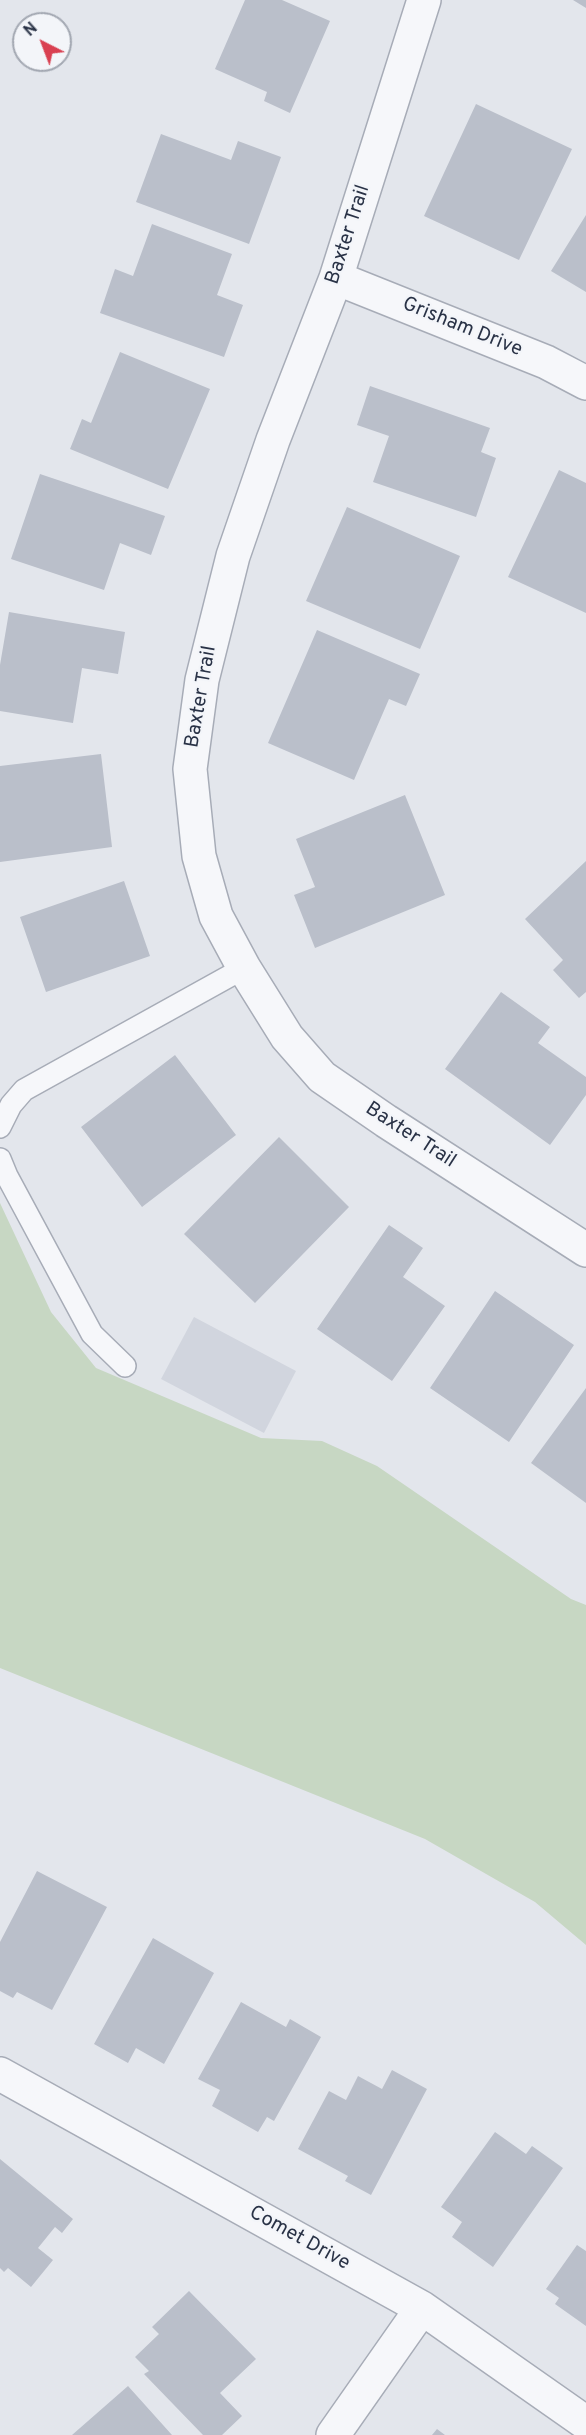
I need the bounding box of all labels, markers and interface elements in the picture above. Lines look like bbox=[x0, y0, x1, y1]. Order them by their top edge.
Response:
north arrow bbox=[12, 12, 72, 72]
text: N bbox=[20, 19, 42, 41]
street label: Baxter Trail bbox=[322, 182, 376, 288]
street label: Grisham Drive bbox=[399, 293, 525, 363]
street label: Baxter Trail bbox=[181, 644, 223, 750]
street label: Baxter Trail bbox=[360, 1098, 460, 1174]
street label: Comet Drive bbox=[244, 2201, 354, 2277]

